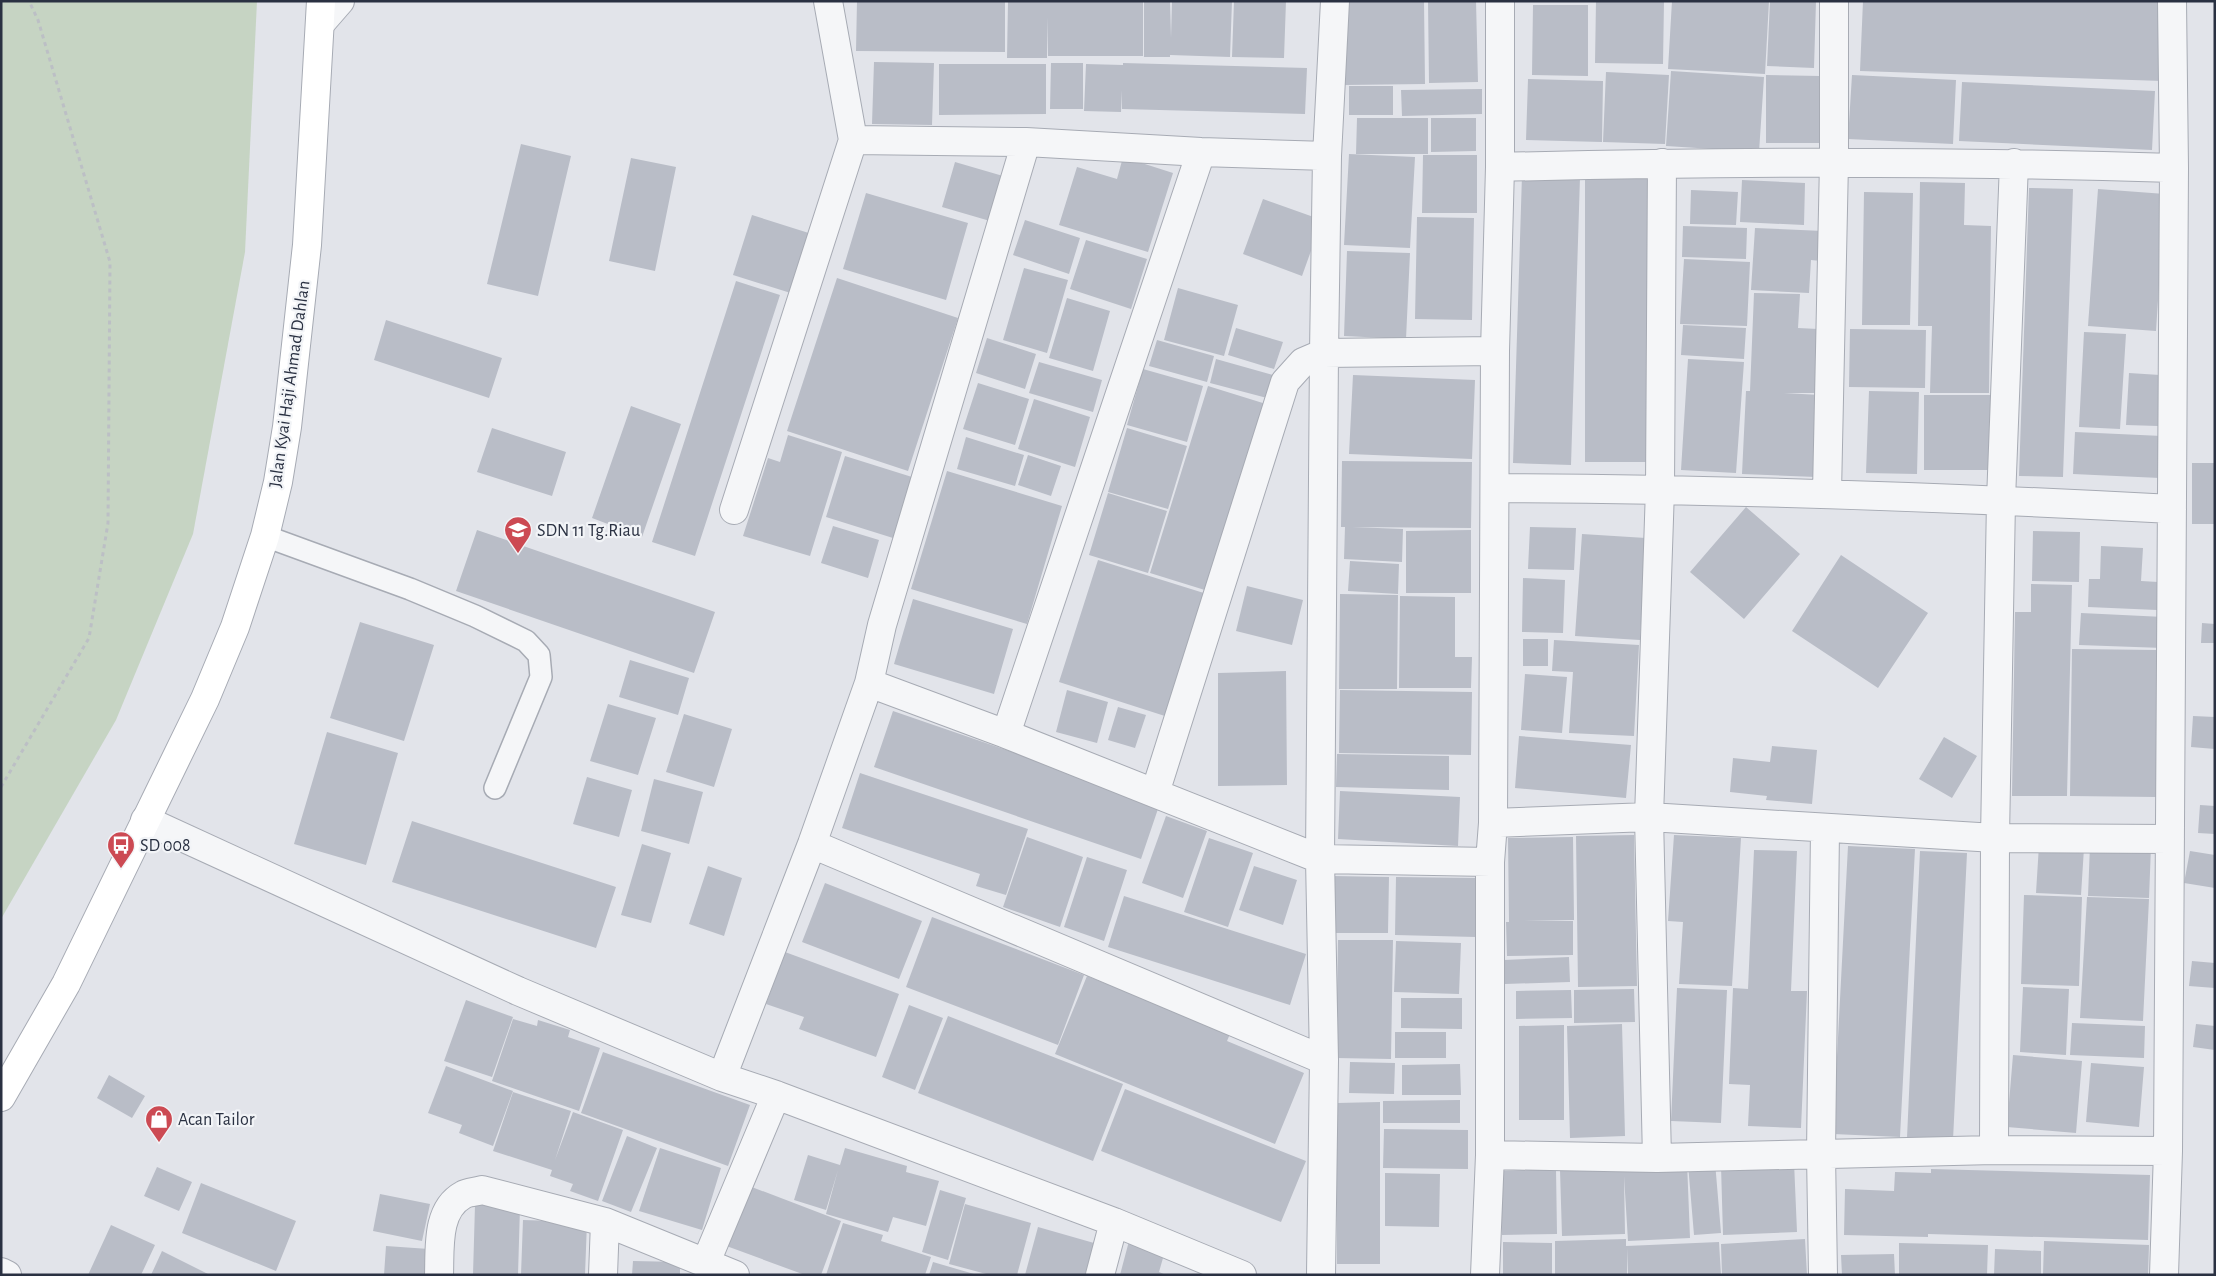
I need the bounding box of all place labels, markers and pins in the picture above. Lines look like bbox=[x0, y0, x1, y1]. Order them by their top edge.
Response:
school or university icon: SDN 11 Tg.Riau bbox=[503, 515, 533, 554]
place label: SDN 11 Tg.Riau bbox=[537, 522, 640, 540]
bus stop icon: SD 008 bbox=[106, 830, 136, 869]
place label: SD 008 bbox=[140, 837, 191, 855]
shop icon: Acan Tailor bbox=[144, 1104, 174, 1143]
place label: Acan Tailor bbox=[178, 1111, 255, 1129]

